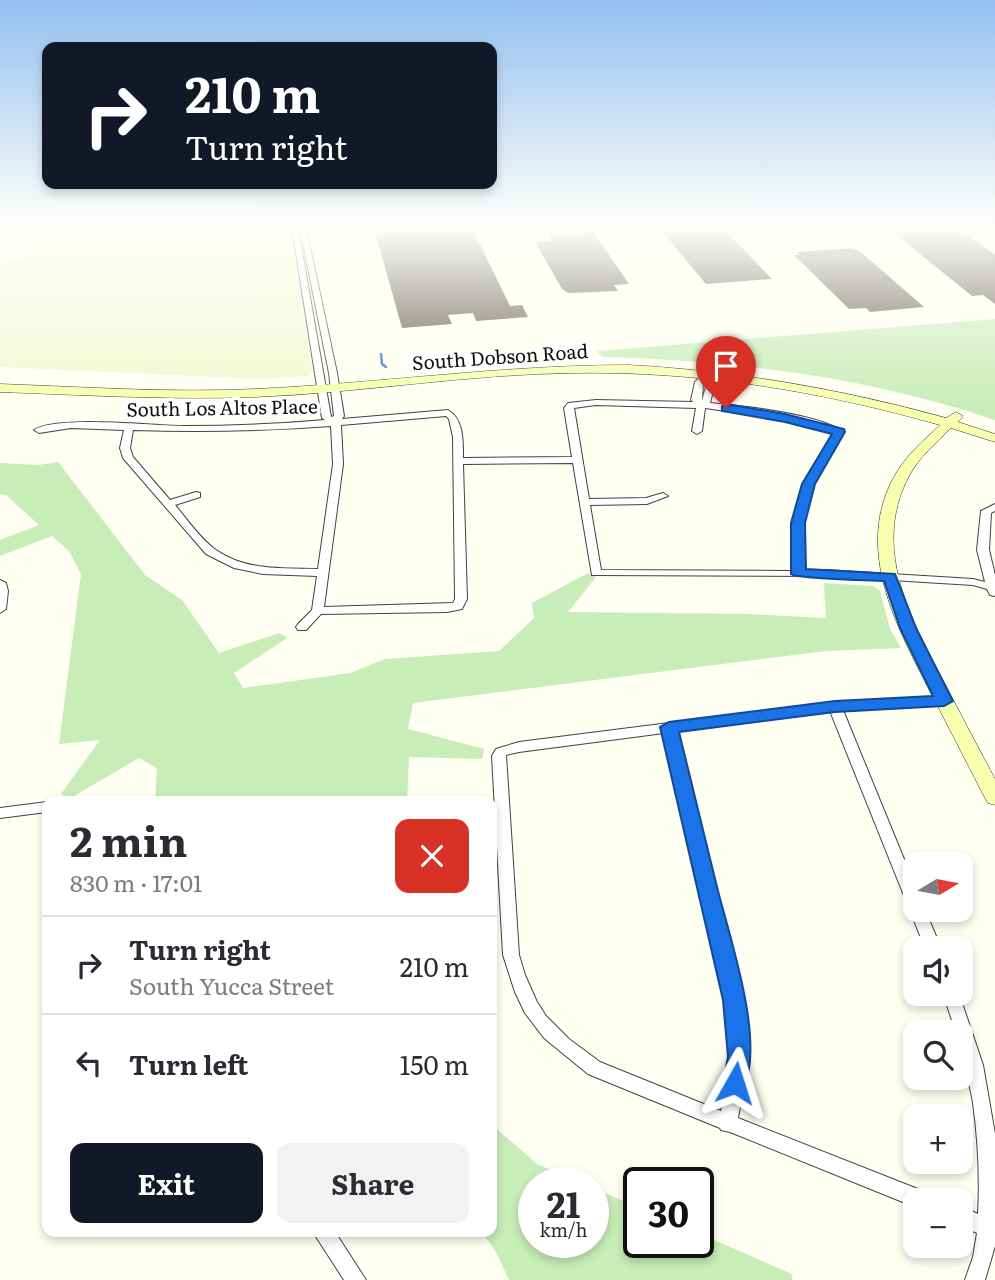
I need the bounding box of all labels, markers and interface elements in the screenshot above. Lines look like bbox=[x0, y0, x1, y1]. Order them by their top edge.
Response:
text: 210 m bbox=[185, 55, 320, 128]
icon: right bbox=[70, 70, 161, 161]
text: Turn right bbox=[185, 122, 347, 170]
street label: South Dobson Road bbox=[411, 336, 589, 376]
pin bbox=[696, 336, 756, 408]
icon: arrive bbox=[707, 347, 745, 385]
street label: South Los Altos Place bbox=[126, 391, 318, 423]
text: 2 min bbox=[70, 808, 187, 870]
button: close bbox=[395, 819, 469, 893]
north arrow bbox=[903, 852, 973, 922]
map controls bbox=[903, 852, 973, 1258]
text: 830 m · 17:01 bbox=[70, 865, 202, 899]
text: Turn right bbox=[129, 929, 271, 968]
button: sound bbox=[903, 936, 973, 1006]
icon: right bbox=[70, 946, 108, 984]
text: 210 m bbox=[400, 946, 469, 985]
text: South Yucca Street bbox=[129, 968, 334, 1002]
button: search bbox=[903, 1020, 973, 1090]
icon: left bbox=[70, 1044, 108, 1082]
text: Turn left bbox=[129, 1044, 248, 1083]
text: 150 m bbox=[400, 1044, 469, 1083]
position arrow bbox=[698, 1046, 772, 1120]
button: + bbox=[903, 1104, 973, 1174]
button: Exit bbox=[70, 1143, 263, 1223]
button: Share bbox=[277, 1143, 469, 1223]
speed limit sign: 30 bbox=[623, 1167, 714, 1258]
text: 21 bbox=[547, 1177, 580, 1229]
button: − bbox=[903, 1188, 973, 1258]
text: km/h bbox=[540, 1216, 587, 1243]

